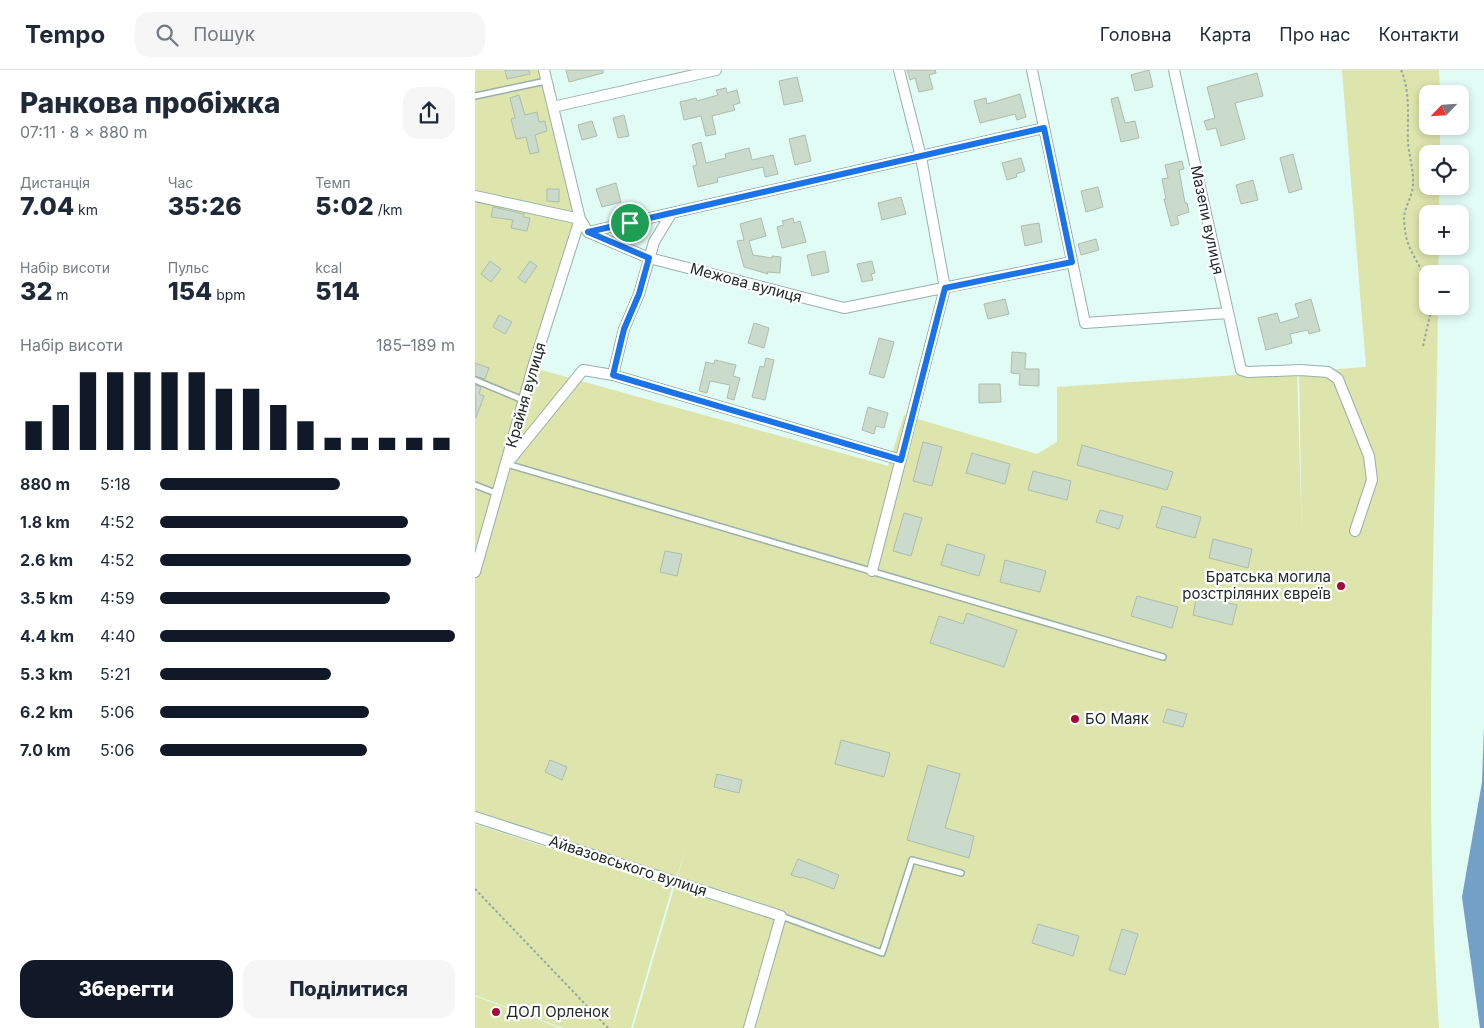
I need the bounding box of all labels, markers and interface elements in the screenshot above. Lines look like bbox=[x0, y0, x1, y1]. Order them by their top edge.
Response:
search box bbox=[135, 12, 485, 57]
text: Tempo bbox=[25, 20, 105, 49]
icon: search bbox=[153, 21, 181, 49]
text: Пошук bbox=[193, 23, 255, 46]
text: Головна bbox=[1100, 24, 1172, 45]
text: Карта bbox=[1200, 24, 1251, 45]
text: Про нас bbox=[1279, 24, 1351, 45]
text: Контакти bbox=[1379, 24, 1459, 45]
north arrow bbox=[1419, 85, 1469, 135]
map controls bbox=[1419, 85, 1469, 315]
text: Ранкова пробіжка bbox=[20, 86, 280, 120]
button: share bbox=[403, 87, 455, 139]
text: 07:11 · 8 × 880 m bbox=[20, 122, 147, 142]
button: locate bbox=[1419, 145, 1469, 195]
street label: Мазепи вулиця bbox=[1187, 164, 1228, 276]
text: Дистанція bbox=[20, 174, 90, 191]
text: Час bbox=[168, 174, 193, 191]
text: Темп bbox=[315, 174, 350, 191]
text: 7.04 bbox=[20, 191, 74, 221]
text: 35:26 bbox=[168, 191, 242, 221]
text: 5:02 bbox=[315, 191, 374, 221]
text: km bbox=[74, 201, 98, 218]
text: /km bbox=[374, 201, 403, 218]
pin bbox=[609, 202, 651, 244]
button: + bbox=[1419, 205, 1469, 255]
icon: arrive bbox=[616, 209, 644, 237]
street label: Межова вулиця bbox=[688, 258, 804, 307]
text: Набір висоти bbox=[20, 259, 110, 276]
text: Пульс bbox=[168, 259, 209, 276]
text: kcal bbox=[315, 259, 342, 276]
button: − bbox=[1419, 265, 1469, 315]
text: 32 bbox=[20, 276, 52, 306]
text: 154 bbox=[168, 276, 212, 306]
text: 514 bbox=[315, 276, 360, 306]
text: m bbox=[52, 286, 69, 303]
text: bpm bbox=[212, 286, 246, 303]
text: Набір висоти bbox=[20, 335, 123, 355]
text: 185–189 m bbox=[376, 335, 455, 355]
street label: Крайня вулиця bbox=[501, 340, 550, 450]
text: 880 m bbox=[20, 474, 70, 494]
text: 5:18 bbox=[100, 474, 131, 494]
text: 1.8 km bbox=[20, 512, 70, 532]
text: 4:52 bbox=[100, 512, 134, 532]
text: 2.6 km bbox=[20, 550, 73, 570]
text: 4:52 bbox=[100, 550, 134, 570]
place label: Братська могила розстріляних євреїв bbox=[1182, 567, 1331, 603]
marker: Братська могила розстріляних євреїв bbox=[1335, 580, 1347, 592]
text: 3.5 km bbox=[20, 588, 73, 608]
text: 4:59 bbox=[100, 588, 135, 608]
text: 4.4 km bbox=[20, 626, 74, 646]
text: 4:40 bbox=[100, 626, 135, 646]
text: 5.3 km bbox=[20, 664, 73, 684]
text: 5:21 bbox=[100, 664, 131, 684]
text: 6.2 km bbox=[20, 702, 73, 722]
text: 5:06 bbox=[100, 702, 134, 722]
place label: БО Маяк bbox=[1085, 709, 1149, 728]
marker: БО Маяк bbox=[1069, 713, 1081, 725]
text: 7.0 km bbox=[20, 740, 71, 760]
text: 5:06 bbox=[100, 740, 134, 760]
street label: Айвазовського вулиця bbox=[547, 831, 710, 900]
button: Зберегти bbox=[20, 960, 233, 1018]
button: Поділитися bbox=[243, 960, 455, 1018]
place label: ДОЛ Орленок bbox=[506, 1002, 609, 1021]
marker: ДОЛ Орленок bbox=[490, 1006, 502, 1018]

